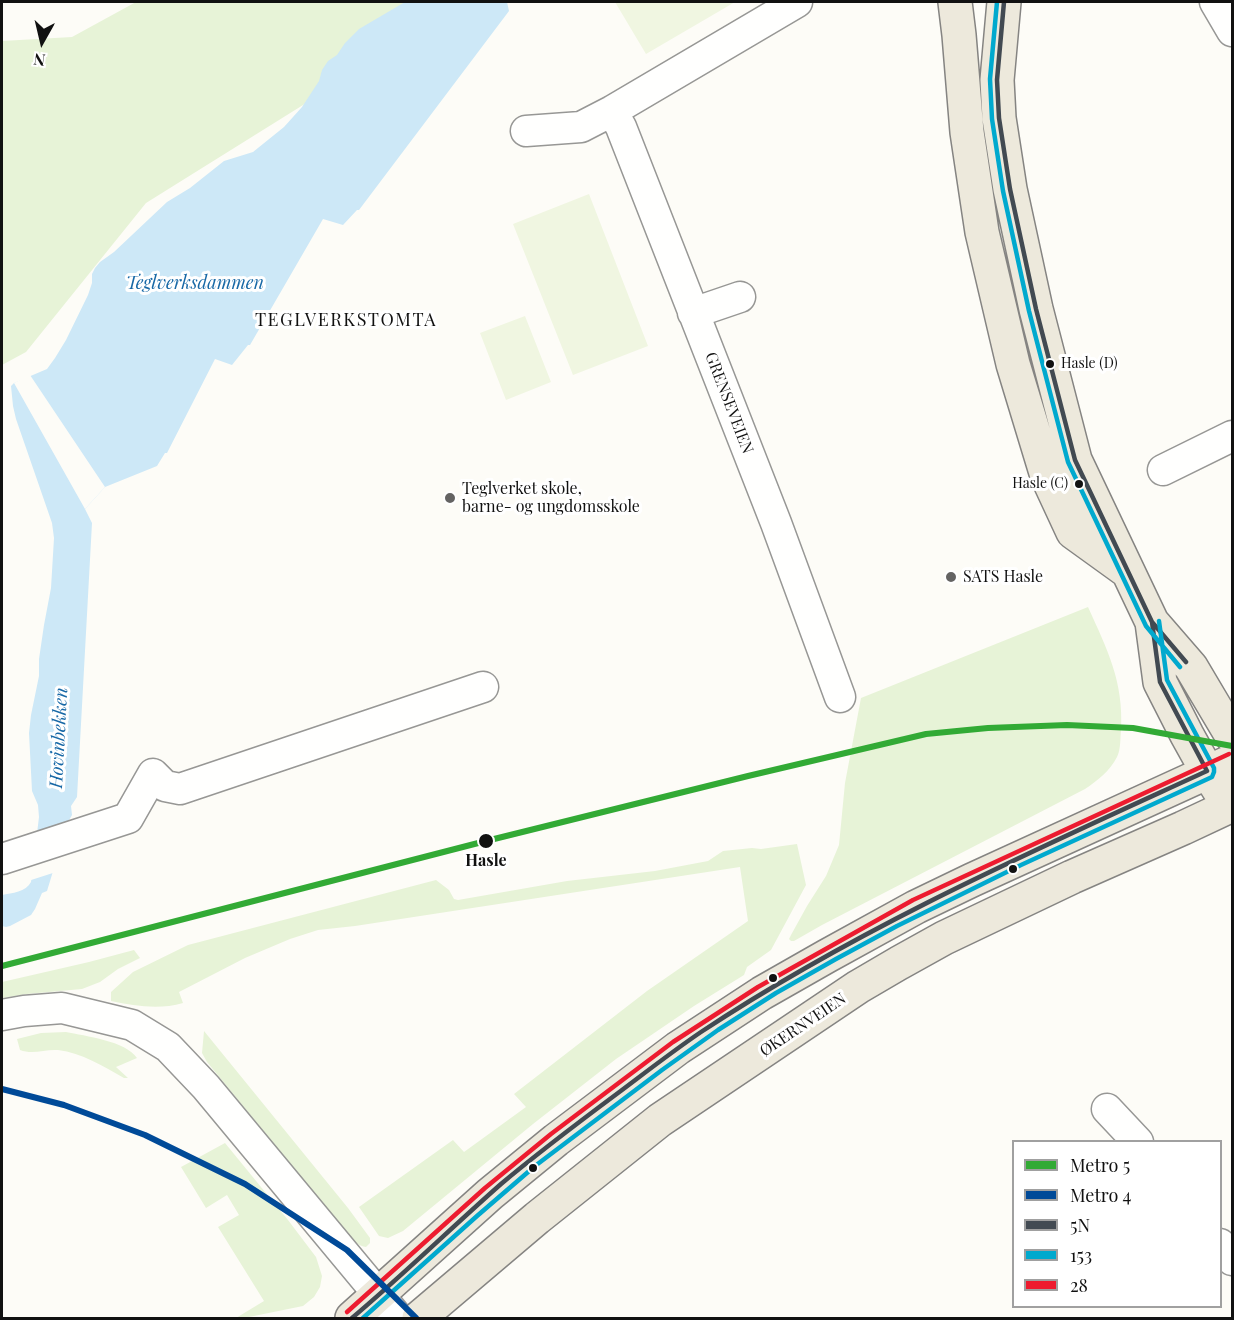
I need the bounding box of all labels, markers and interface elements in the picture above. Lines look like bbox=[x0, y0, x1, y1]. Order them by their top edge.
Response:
north arrow bbox=[12, 12, 72, 72]
text: N bbox=[32, 49, 47, 72]
water label: Teglverksdammen bbox=[126, 272, 264, 294]
district label: TEGLVERKSTOMTA bbox=[255, 309, 437, 331]
street label: GRENSEVEIEN bbox=[701, 349, 757, 457]
place label: Hasle (D) bbox=[1061, 356, 1118, 372]
marker: Hasle (D) bbox=[1044, 358, 1056, 370]
place label: Hasle (C) bbox=[1012, 476, 1068, 492]
marker: Hasle (C) bbox=[1073, 478, 1085, 490]
place label: Teglverket skole, barne- og ungdomsskole bbox=[462, 479, 640, 517]
marker: Teglverket skole, barne- og ungdomsskole bbox=[443, 491, 457, 505]
place label: SATS Hasle bbox=[963, 567, 1043, 587]
marker: SATS Hasle bbox=[944, 570, 958, 584]
water label: Hovinbekken bbox=[46, 687, 72, 789]
marker: Hasle bbox=[477, 832, 495, 850]
place label: Hasle bbox=[465, 851, 507, 871]
unlabelled marker bbox=[1007, 863, 1019, 875]
unlabelled marker bbox=[767, 972, 779, 984]
street label: ØKERNVEIEN bbox=[756, 989, 850, 1061]
legend bbox=[1012, 1140, 1222, 1308]
text: Metro 5 bbox=[1070, 1153, 1130, 1177]
unlabelled marker bbox=[527, 1162, 539, 1174]
text: Metro 4 bbox=[1070, 1183, 1131, 1207]
text: 5N bbox=[1070, 1213, 1090, 1237]
text: 153 bbox=[1070, 1243, 1092, 1267]
text: 28 bbox=[1070, 1273, 1088, 1297]

